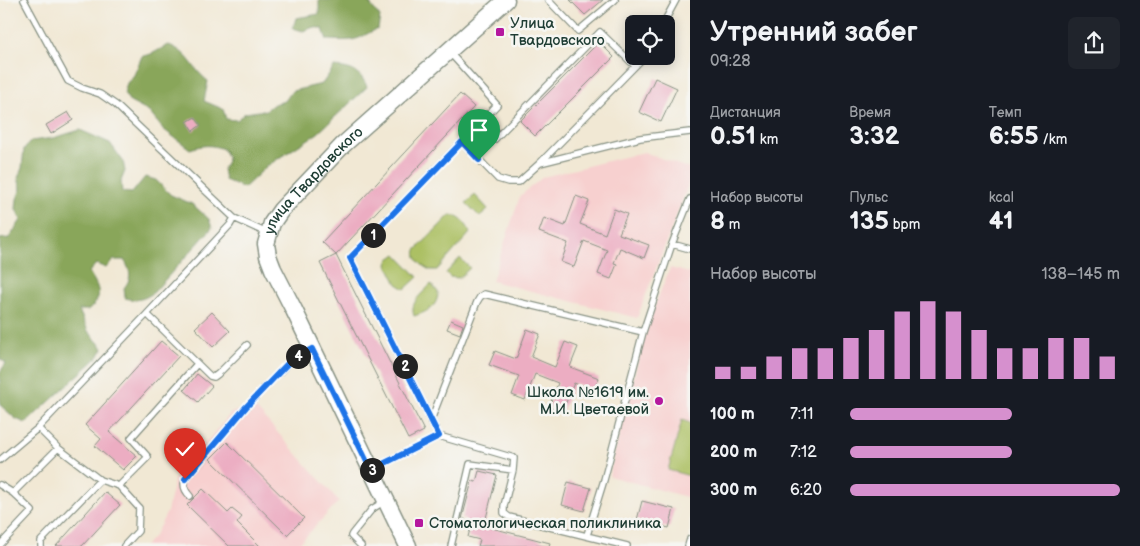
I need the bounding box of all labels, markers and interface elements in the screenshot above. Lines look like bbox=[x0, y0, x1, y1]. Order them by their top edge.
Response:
place label: Улица Твардовского bbox=[510, 14, 605, 50]
map controls bbox=[625, 15, 675, 65]
button: locate bbox=[625, 15, 675, 65]
text: Утренний забег bbox=[710, 16, 918, 49]
button: share bbox=[1068, 17, 1120, 69]
marker: Улица Твардовского bbox=[494, 26, 506, 38]
text: 09:28 bbox=[710, 52, 751, 71]
text: Дистанция bbox=[710, 104, 781, 121]
text: Время bbox=[849, 104, 891, 121]
text: Темп bbox=[989, 104, 1022, 121]
pin bbox=[458, 109, 500, 160]
icon: arrive bbox=[465, 116, 493, 144]
text: 0.51 bbox=[710, 121, 756, 152]
text: 3:32 bbox=[849, 121, 900, 152]
text: 6:55 bbox=[989, 121, 1039, 152]
street label: улица Твардовского bbox=[260, 122, 367, 236]
text: km bbox=[756, 131, 778, 148]
text: /km bbox=[1039, 131, 1067, 148]
text: Набор высоты bbox=[710, 189, 803, 206]
text: Пульс bbox=[849, 189, 888, 206]
text: kcal bbox=[989, 189, 1014, 206]
text: 8 bbox=[710, 206, 725, 237]
text: 135 bbox=[849, 206, 889, 237]
text: 41 bbox=[989, 206, 1013, 237]
text: m bbox=[725, 216, 740, 233]
text: bpm bbox=[889, 216, 920, 233]
pin: 1 bbox=[360, 222, 386, 248]
text: 1 bbox=[371, 227, 376, 244]
text: Набор высоты bbox=[710, 265, 817, 284]
text: 138–145 m bbox=[1041, 265, 1120, 284]
pin: 4 bbox=[286, 344, 310, 368]
text: 4 bbox=[294, 348, 303, 365]
pin: 2 bbox=[392, 354, 418, 378]
text: 2 bbox=[401, 358, 410, 375]
place label: Школа №1619 им. М.И. Цветаевой bbox=[527, 383, 649, 419]
marker: Школа №1619 им. М.И. Цветаевой bbox=[653, 395, 665, 407]
text: 100 m bbox=[710, 405, 755, 424]
text: 7:11 bbox=[790, 405, 813, 424]
pin bbox=[164, 428, 206, 479]
icon: check bbox=[171, 435, 199, 463]
text: 200 m bbox=[710, 443, 757, 462]
text: 7:12 bbox=[790, 443, 817, 462]
pin: 3 bbox=[360, 458, 384, 482]
text: 3 bbox=[368, 462, 377, 479]
text: 300 m bbox=[710, 481, 757, 500]
text: 6:20 bbox=[790, 481, 822, 500]
place label: Стоматологическая поликлиника bbox=[429, 514, 662, 533]
marker: Стоматологическая поликлиника bbox=[413, 517, 425, 529]

